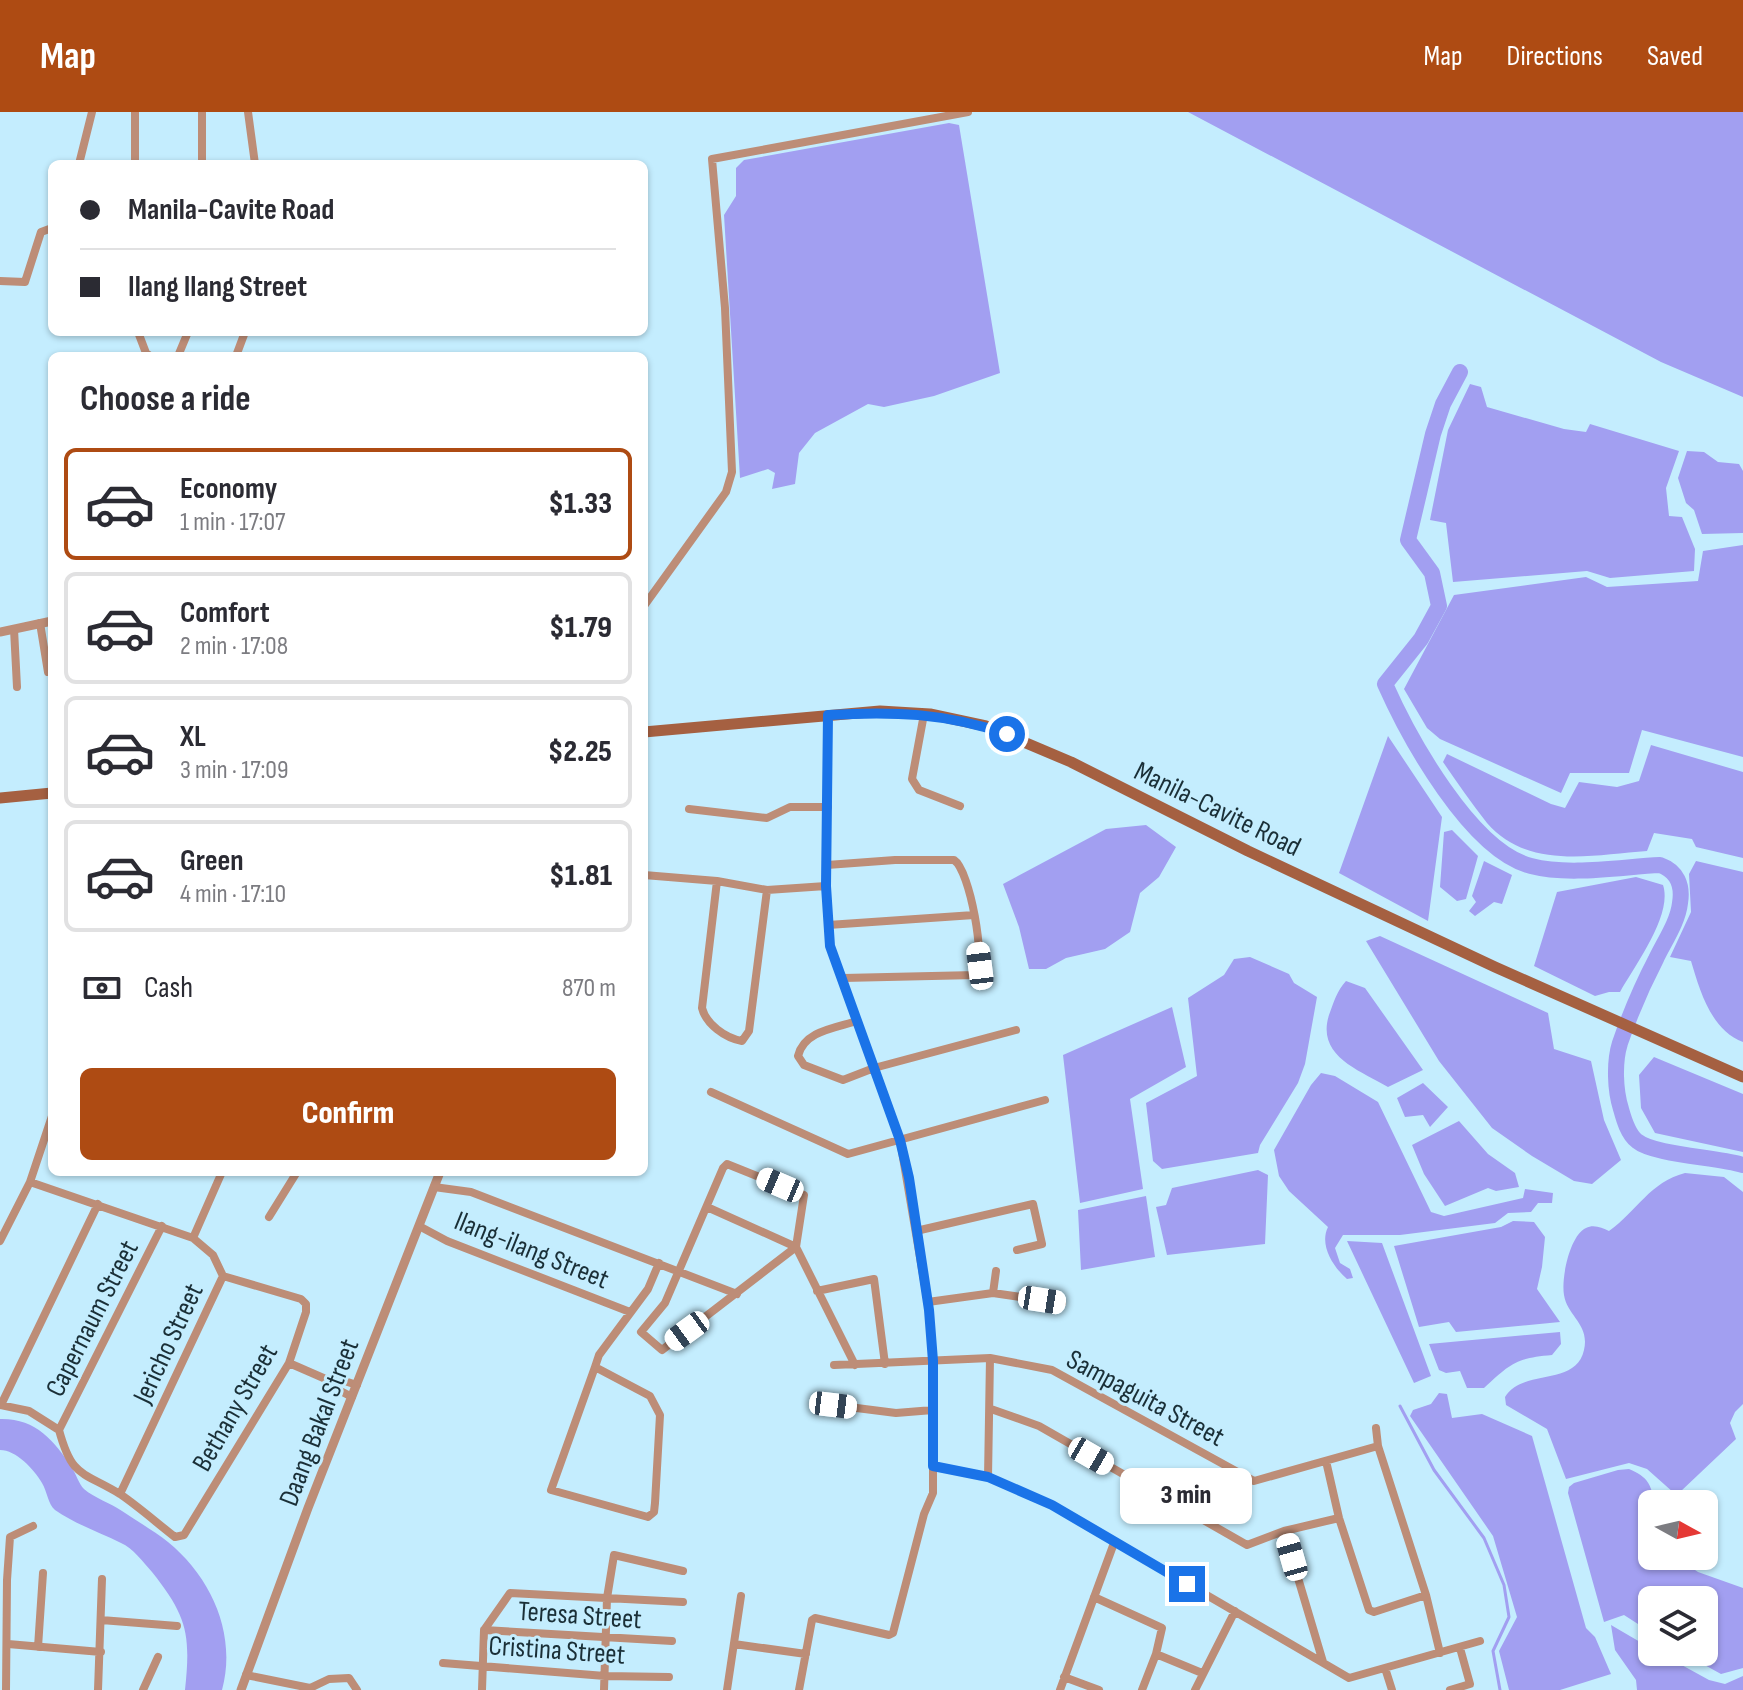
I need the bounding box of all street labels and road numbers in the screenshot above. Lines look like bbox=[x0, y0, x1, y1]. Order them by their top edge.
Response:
street label: Manila-Cavite Road bbox=[1129, 755, 1306, 864]
street label: Ilang-ilang Street bbox=[449, 1204, 613, 1296]
street label: Capernaum Street bbox=[39, 1235, 146, 1402]
street label: Jericho Street bbox=[126, 1278, 210, 1410]
street label: Daang Bakal Street bbox=[272, 1334, 366, 1511]
street label: Bethany Street bbox=[186, 1338, 285, 1477]
street label: Sampaguita Street bbox=[1061, 1343, 1230, 1454]
street label: Teresa Street bbox=[517, 1595, 643, 1636]
street label: Cristina Street bbox=[488, 1629, 626, 1672]

